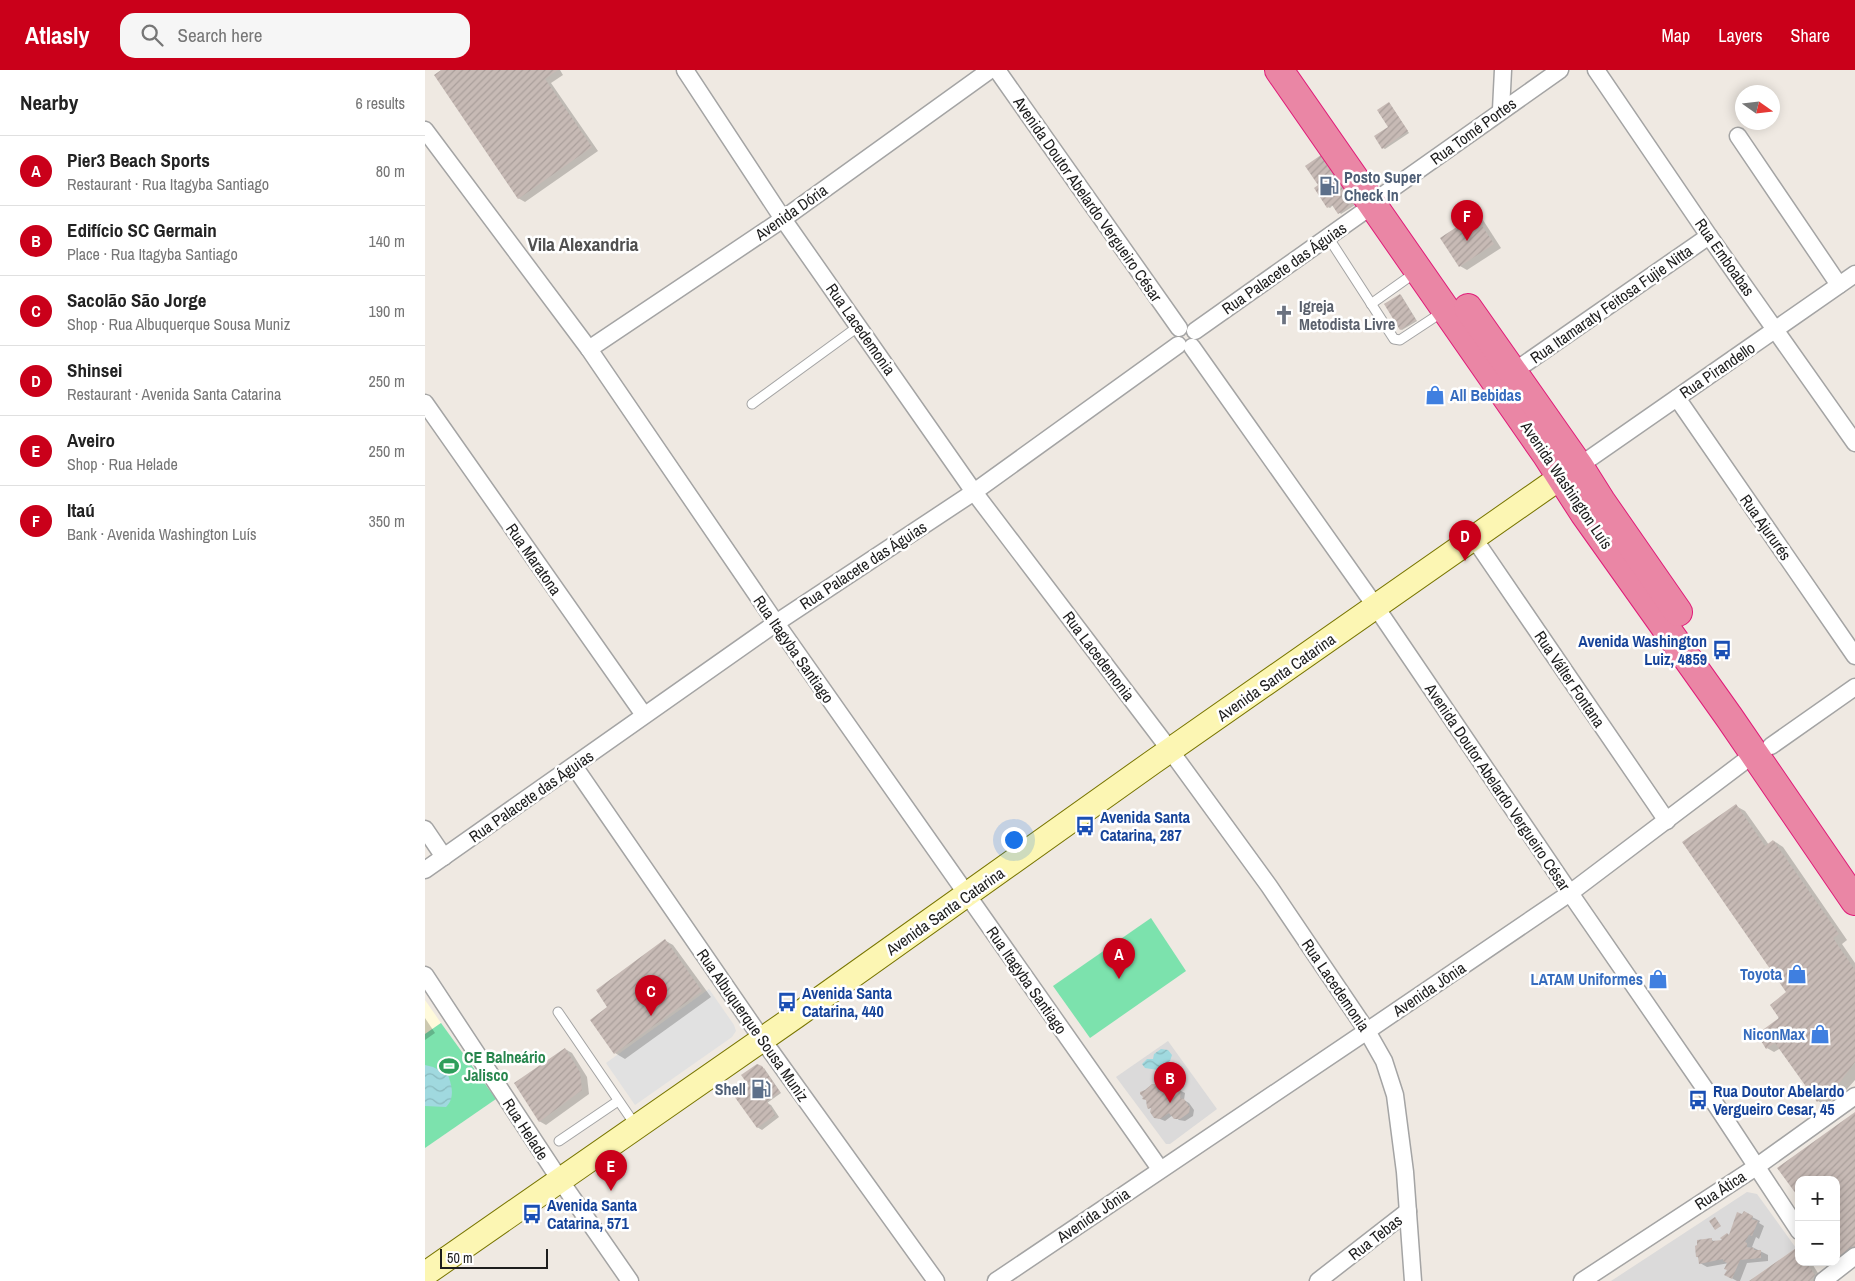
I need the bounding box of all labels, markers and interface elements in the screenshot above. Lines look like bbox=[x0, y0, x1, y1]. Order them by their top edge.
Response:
search box bbox=[120, 13, 470, 58]
text: Atlasly bbox=[25, 19, 90, 51]
icon: search bbox=[138, 21, 166, 49]
text: Search here bbox=[178, 22, 262, 48]
text: Map bbox=[1662, 23, 1690, 48]
text: Layers bbox=[1718, 23, 1763, 48]
text: Share bbox=[1791, 23, 1830, 48]
north arrow bbox=[1735, 85, 1780, 130]
text: Nearby bbox=[20, 88, 78, 117]
street label: Avenida Doutor Abelardo Vergueiro César bbox=[1008, 91, 1168, 306]
text: 6 results bbox=[355, 92, 405, 114]
street label: Rua Tomé Portes bbox=[1426, 92, 1520, 170]
text: Pier3 Beach Sports bbox=[67, 147, 210, 173]
text: A bbox=[31, 160, 41, 182]
text: 80 m bbox=[376, 160, 405, 182]
place label: Posto Super Check In bbox=[1344, 166, 1422, 206]
text: Restaurant · Rua Itagyba Santiago bbox=[67, 173, 269, 195]
fuel station icon: Posto Super Check In bbox=[1318, 175, 1340, 197]
street label: Avenida Dória bbox=[750, 179, 832, 246]
pin: F bbox=[1451, 200, 1483, 241]
street label: Rua Emboabas bbox=[1690, 214, 1760, 300]
text: Edifício SC Germain bbox=[67, 217, 217, 243]
street label: Rua Palacete das Águias bbox=[1217, 217, 1351, 319]
text: B bbox=[31, 230, 41, 252]
text: 140 m bbox=[369, 230, 405, 252]
district label: Vila Alexandria bbox=[528, 231, 639, 257]
street label: Rua Itamaraty Feitosa Fujie Nitta bbox=[1525, 239, 1697, 368]
text: Place · Rua Itagyba Santiago bbox=[67, 243, 238, 265]
street label: Rua Lacedemonia bbox=[821, 279, 901, 380]
text: Sacolão São Jorge bbox=[67, 287, 206, 313]
place label: Igreja Metodista Livre bbox=[1299, 295, 1395, 335]
text: C bbox=[31, 300, 41, 322]
text: 190 m bbox=[369, 300, 405, 322]
church icon: Igreja Metodista Livre bbox=[1273, 304, 1295, 326]
text: Shop · Rua Albuquerque Sousa Muniz bbox=[67, 313, 290, 335]
street label: Rua Pirandello bbox=[1675, 337, 1759, 403]
text: Shinsei bbox=[67, 357, 122, 383]
text: D bbox=[31, 370, 41, 392]
text: 250 m bbox=[369, 370, 405, 392]
text: Restaurant · Avenida Santa Catarina bbox=[67, 383, 281, 405]
shop icon: All Bebidas bbox=[1424, 384, 1446, 406]
place label: All Bebidas bbox=[1450, 384, 1521, 406]
street label: Avenida Washington Luís bbox=[1516, 416, 1618, 553]
text: Aveiro bbox=[67, 427, 115, 453]
text: E bbox=[32, 440, 40, 462]
text: 250 m bbox=[369, 440, 405, 462]
text: Shop · Rua Helade bbox=[67, 453, 178, 475]
street label: Rua Ajururés bbox=[1735, 490, 1797, 564]
text: Itaú bbox=[67, 497, 95, 523]
text: F bbox=[32, 510, 40, 532]
text: 350 m bbox=[369, 510, 405, 532]
street label: Rua Palacete das Águias bbox=[795, 516, 931, 614]
street label: Rua Maratona bbox=[501, 519, 567, 600]
pin: D bbox=[1449, 520, 1481, 561]
text: Bank · Avenida Washington Luís bbox=[67, 523, 257, 545]
street label: Rua Itagyba Santiago bbox=[749, 591, 839, 707]
street label: Rua Lacedemonia bbox=[1058, 607, 1140, 706]
street label: Rua Válter Fontana bbox=[1530, 626, 1611, 732]
street label: Avenida Santa Catarina bbox=[1212, 627, 1340, 727]
place label: Avenida Washington Luiz, 4859 bbox=[1578, 630, 1707, 670]
bus stop icon: Avenida Washington Luiz, 4859 bbox=[1711, 639, 1733, 661]
street label: Avenida Doutor Abelardo Vergueiro César bbox=[1420, 678, 1576, 895]
street label: Rua Palacete das Águias bbox=[464, 745, 598, 847]
place label: Avenida Santa Catarina, 287 bbox=[1100, 806, 1191, 846]
bus stop icon: Avenida Santa Catarina, 287 bbox=[1074, 815, 1096, 837]
your location bbox=[1001, 827, 1027, 853]
street label: Avenida Santa Catarina bbox=[881, 861, 1009, 961]
street label: Rua Itagyba Santiago bbox=[982, 922, 1072, 1038]
street label: Rua Lacedemonia bbox=[1297, 934, 1375, 1036]
pin: A bbox=[1103, 938, 1135, 979]
street label: Rua Albuquerque Sousa Muniz bbox=[692, 944, 814, 1106]
street label: Avenida Jônia bbox=[1387, 956, 1470, 1022]
place label: Toyota bbox=[1740, 963, 1783, 985]
shop icon: Toyota bbox=[1786, 963, 1808, 985]
place label: LATAM Uniformes bbox=[1530, 968, 1643, 990]
shop icon: LATAM Uniformes bbox=[1647, 968, 1669, 990]
pin: C bbox=[635, 975, 667, 1016]
place label: Avenida Santa Catarina, 440 bbox=[802, 982, 893, 1022]
bus stop icon: Avenida Santa Catarina, 440 bbox=[776, 991, 798, 1013]
place label: NiconMax bbox=[1743, 1023, 1806, 1045]
shop icon: NiconMax bbox=[1809, 1023, 1831, 1045]
place label: CE Balneário Jalisco bbox=[464, 1046, 546, 1086]
sports icon: CE Balneário Jalisco bbox=[438, 1055, 460, 1077]
pin: B bbox=[1154, 1062, 1186, 1103]
place label: Shell bbox=[715, 1078, 746, 1100]
fuel station icon: Shell bbox=[750, 1078, 772, 1100]
place label: Rua Doutor Abelardo Vergueiro Cesar, 45 bbox=[1713, 1080, 1844, 1120]
bus stop icon: Rua Doutor Abelardo Vergueiro Cesar, 45 bbox=[1687, 1089, 1709, 1111]
street label: Rua Helade bbox=[498, 1094, 554, 1164]
pin: E bbox=[595, 1150, 627, 1191]
street label: Rua Ática bbox=[1690, 1165, 1750, 1215]
map controls bbox=[1795, 1176, 1840, 1266]
button: + bbox=[1795, 1176, 1840, 1221]
street label: Avenida Jônia bbox=[1051, 1182, 1134, 1248]
place label: Avenida Santa Catarina, 571 bbox=[547, 1194, 638, 1234]
bus stop icon: Avenida Santa Catarina, 571 bbox=[521, 1203, 543, 1225]
street label: Rua Tebas bbox=[1344, 1209, 1406, 1265]
button: − bbox=[1795, 1221, 1840, 1266]
scale bar bbox=[440, 1246, 547, 1269]
text: 50 m bbox=[447, 1249, 473, 1267]

